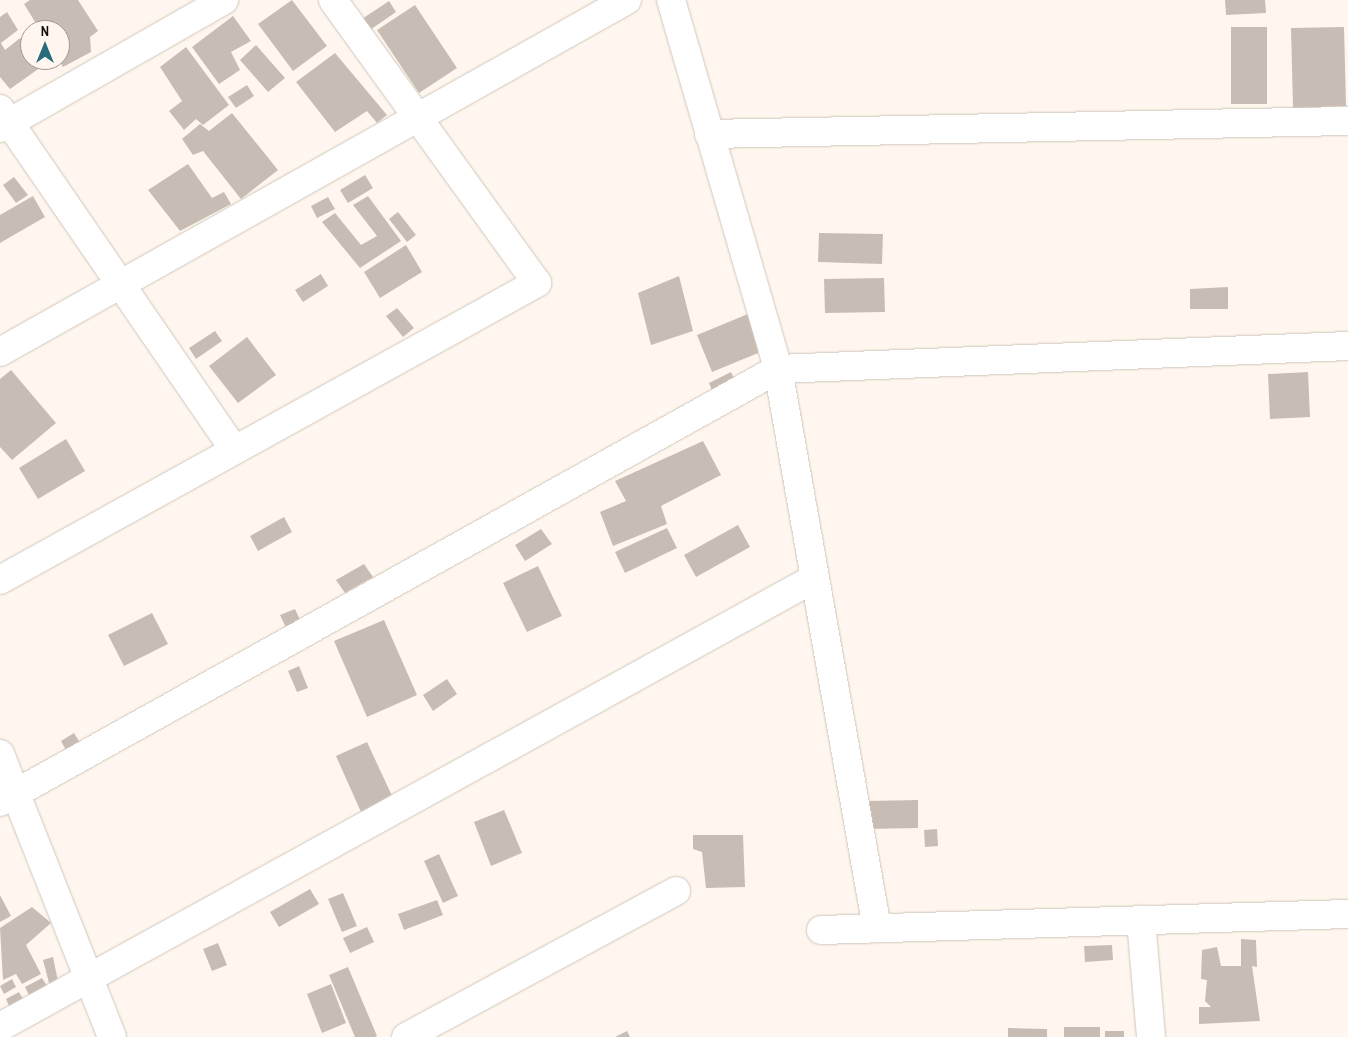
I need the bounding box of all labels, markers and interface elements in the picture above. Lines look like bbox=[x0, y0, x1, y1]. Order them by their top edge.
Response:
north arrow bbox=[20, 20, 70, 70]
text: N bbox=[41, 22, 49, 40]

